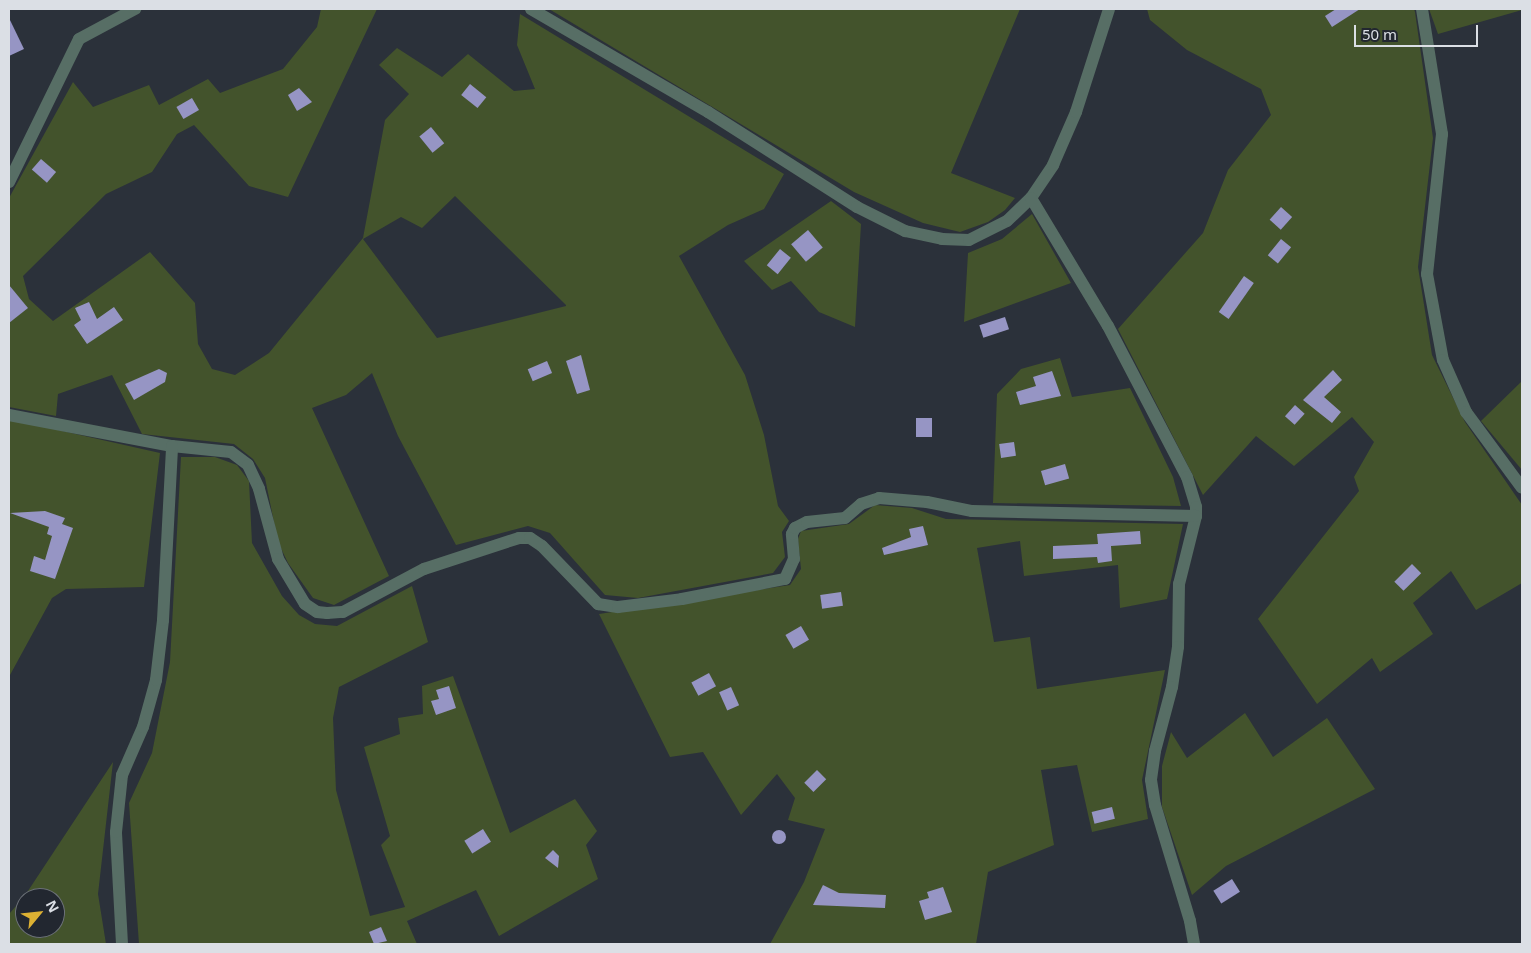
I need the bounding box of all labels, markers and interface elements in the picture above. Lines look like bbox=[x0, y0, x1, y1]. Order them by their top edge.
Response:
scale bar bbox=[1356, 15, 1480, 47]
text: 50 m bbox=[1362, 24, 1397, 44]
north arrow bbox=[15, 888, 65, 938]
text: N bbox=[42, 897, 64, 916]

